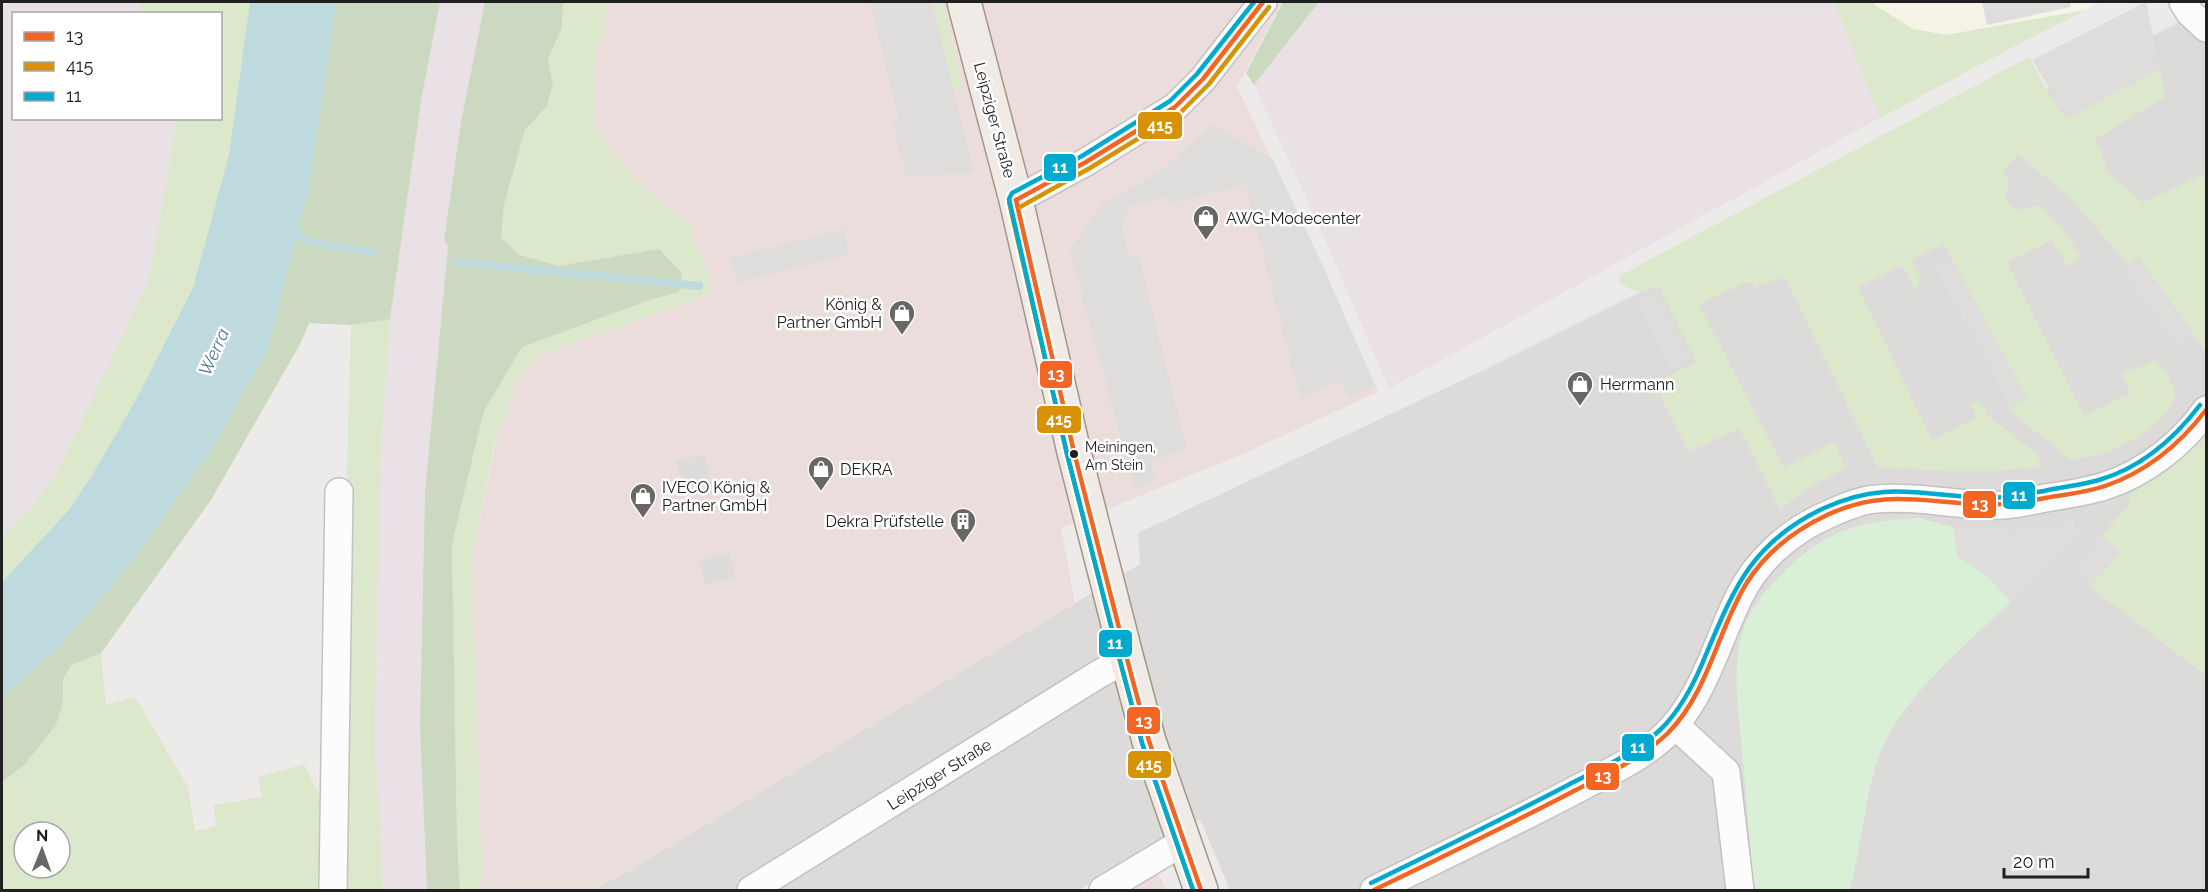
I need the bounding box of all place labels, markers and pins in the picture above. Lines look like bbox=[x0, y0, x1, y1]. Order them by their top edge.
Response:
shop icon: AWG-Modecenter bbox=[1191, 203, 1221, 241]
place label: AWG-Modecenter bbox=[1226, 209, 1361, 228]
place label: König & Partner GmbH bbox=[777, 295, 882, 332]
shop icon: König & Partner GmbH bbox=[887, 298, 917, 336]
shop icon: Herrmann bbox=[1565, 369, 1595, 407]
place label: Herrmann bbox=[1600, 375, 1674, 394]
place label: Meiningen, Am Stein bbox=[1085, 439, 1156, 473]
marker: Meiningen, Am Stein bbox=[1068, 448, 1080, 460]
shop icon: DEKRA bbox=[806, 454, 836, 492]
place label: DEKRA bbox=[840, 460, 893, 479]
place label: IVECO König & Partner GmbH bbox=[662, 478, 770, 515]
shop icon: IVECO König & Partner GmbH bbox=[628, 481, 658, 519]
building icon: Dekra Prüfstelle bbox=[948, 506, 978, 544]
place label: Dekra Prüfstelle bbox=[826, 512, 944, 531]

